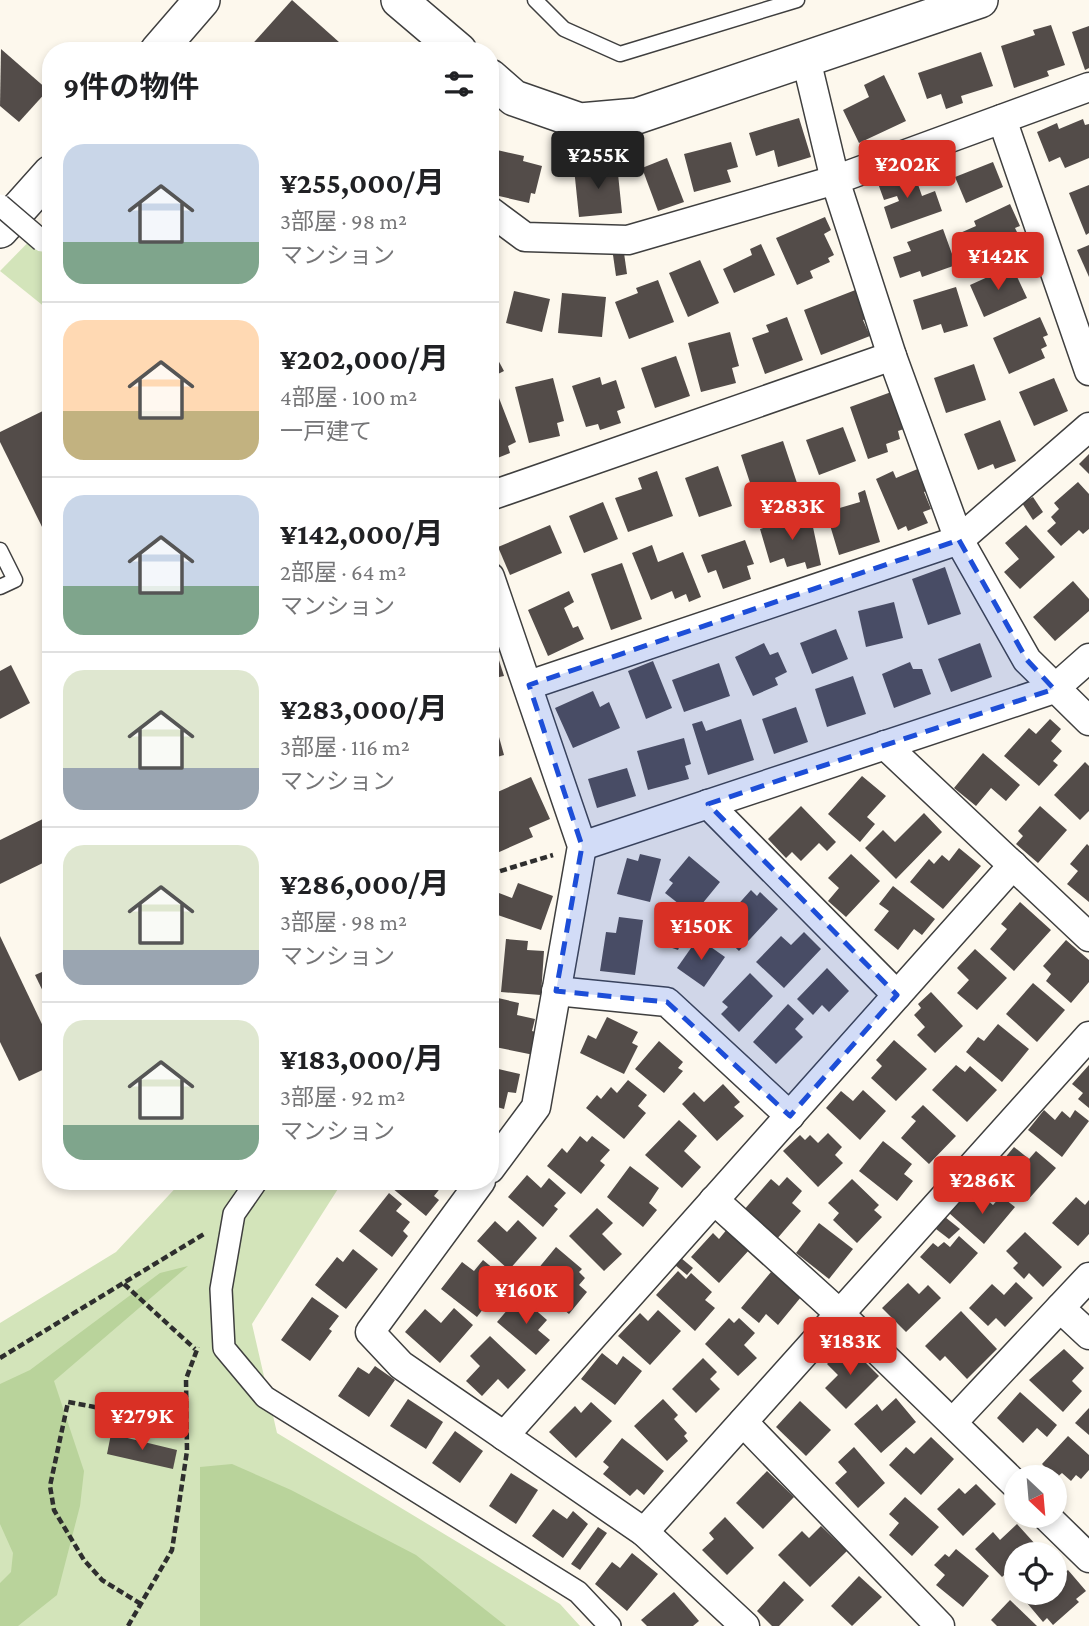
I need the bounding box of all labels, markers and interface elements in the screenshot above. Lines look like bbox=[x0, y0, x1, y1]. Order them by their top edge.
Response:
icon: filters bbox=[440, 65, 478, 103]
text: 9件の物件 bbox=[63, 70, 199, 103]
pin: ¥255K bbox=[549, 132, 647, 191]
pin: ¥202K bbox=[858, 140, 956, 200]
text: ¥255K bbox=[567, 141, 629, 167]
text: ¥202K bbox=[875, 150, 939, 176]
text: ¥255,000/月 bbox=[280, 166, 445, 199]
icon: home bbox=[119, 172, 203, 256]
text: 3部屋 · 98 m² bbox=[280, 208, 407, 234]
pin: ¥142K bbox=[949, 232, 1047, 292]
text: マンション bbox=[280, 242, 395, 268]
text: ¥142K bbox=[968, 242, 1028, 268]
text: ¥202,000/月 bbox=[280, 342, 449, 375]
icon: home bbox=[119, 348, 203, 432]
text: 4部屋 · 100 m² bbox=[280, 384, 417, 410]
text: 一戸建て bbox=[280, 418, 372, 444]
pin: ¥283K bbox=[743, 482, 841, 542]
text: ¥283K bbox=[760, 492, 824, 518]
text: ¥142,000/月 bbox=[280, 517, 443, 550]
icon: home bbox=[119, 523, 203, 607]
text: 2部屋 · 64 m² bbox=[280, 559, 406, 585]
text: マンション bbox=[280, 593, 395, 619]
text: ¥283,000/月 bbox=[280, 692, 448, 725]
icon: home bbox=[119, 698, 203, 782]
text: 3部屋 · 116 m² bbox=[280, 734, 410, 760]
text: マンション bbox=[280, 768, 395, 794]
text: ¥286,000/月 bbox=[280, 867, 449, 900]
icon: home bbox=[119, 873, 203, 957]
pin: ¥150K bbox=[652, 902, 750, 962]
text: 3部屋 · 98 m² bbox=[280, 909, 407, 935]
text: ¥150K bbox=[670, 912, 732, 938]
text: マンション bbox=[280, 943, 395, 969]
text: ¥183,000/月 bbox=[280, 1042, 444, 1075]
icon: home bbox=[119, 1048, 203, 1132]
text: 3部屋 · 92 m² bbox=[280, 1084, 405, 1110]
text: マンション bbox=[280, 1118, 395, 1144]
pin: ¥286K bbox=[933, 1156, 1031, 1216]
text: ¥286K bbox=[949, 1166, 1015, 1192]
pin: ¥160K bbox=[477, 1266, 575, 1326]
text: ¥160K bbox=[495, 1276, 557, 1302]
pin: ¥183K bbox=[801, 1318, 899, 1377]
text: ¥183K bbox=[820, 1327, 880, 1353]
pin: ¥279K bbox=[93, 1392, 191, 1452]
text: ¥279K bbox=[111, 1402, 173, 1428]
north arrow bbox=[1004, 1465, 1068, 1528]
map controls bbox=[1004, 1465, 1067, 1605]
button: locate bbox=[1004, 1542, 1067, 1605]

